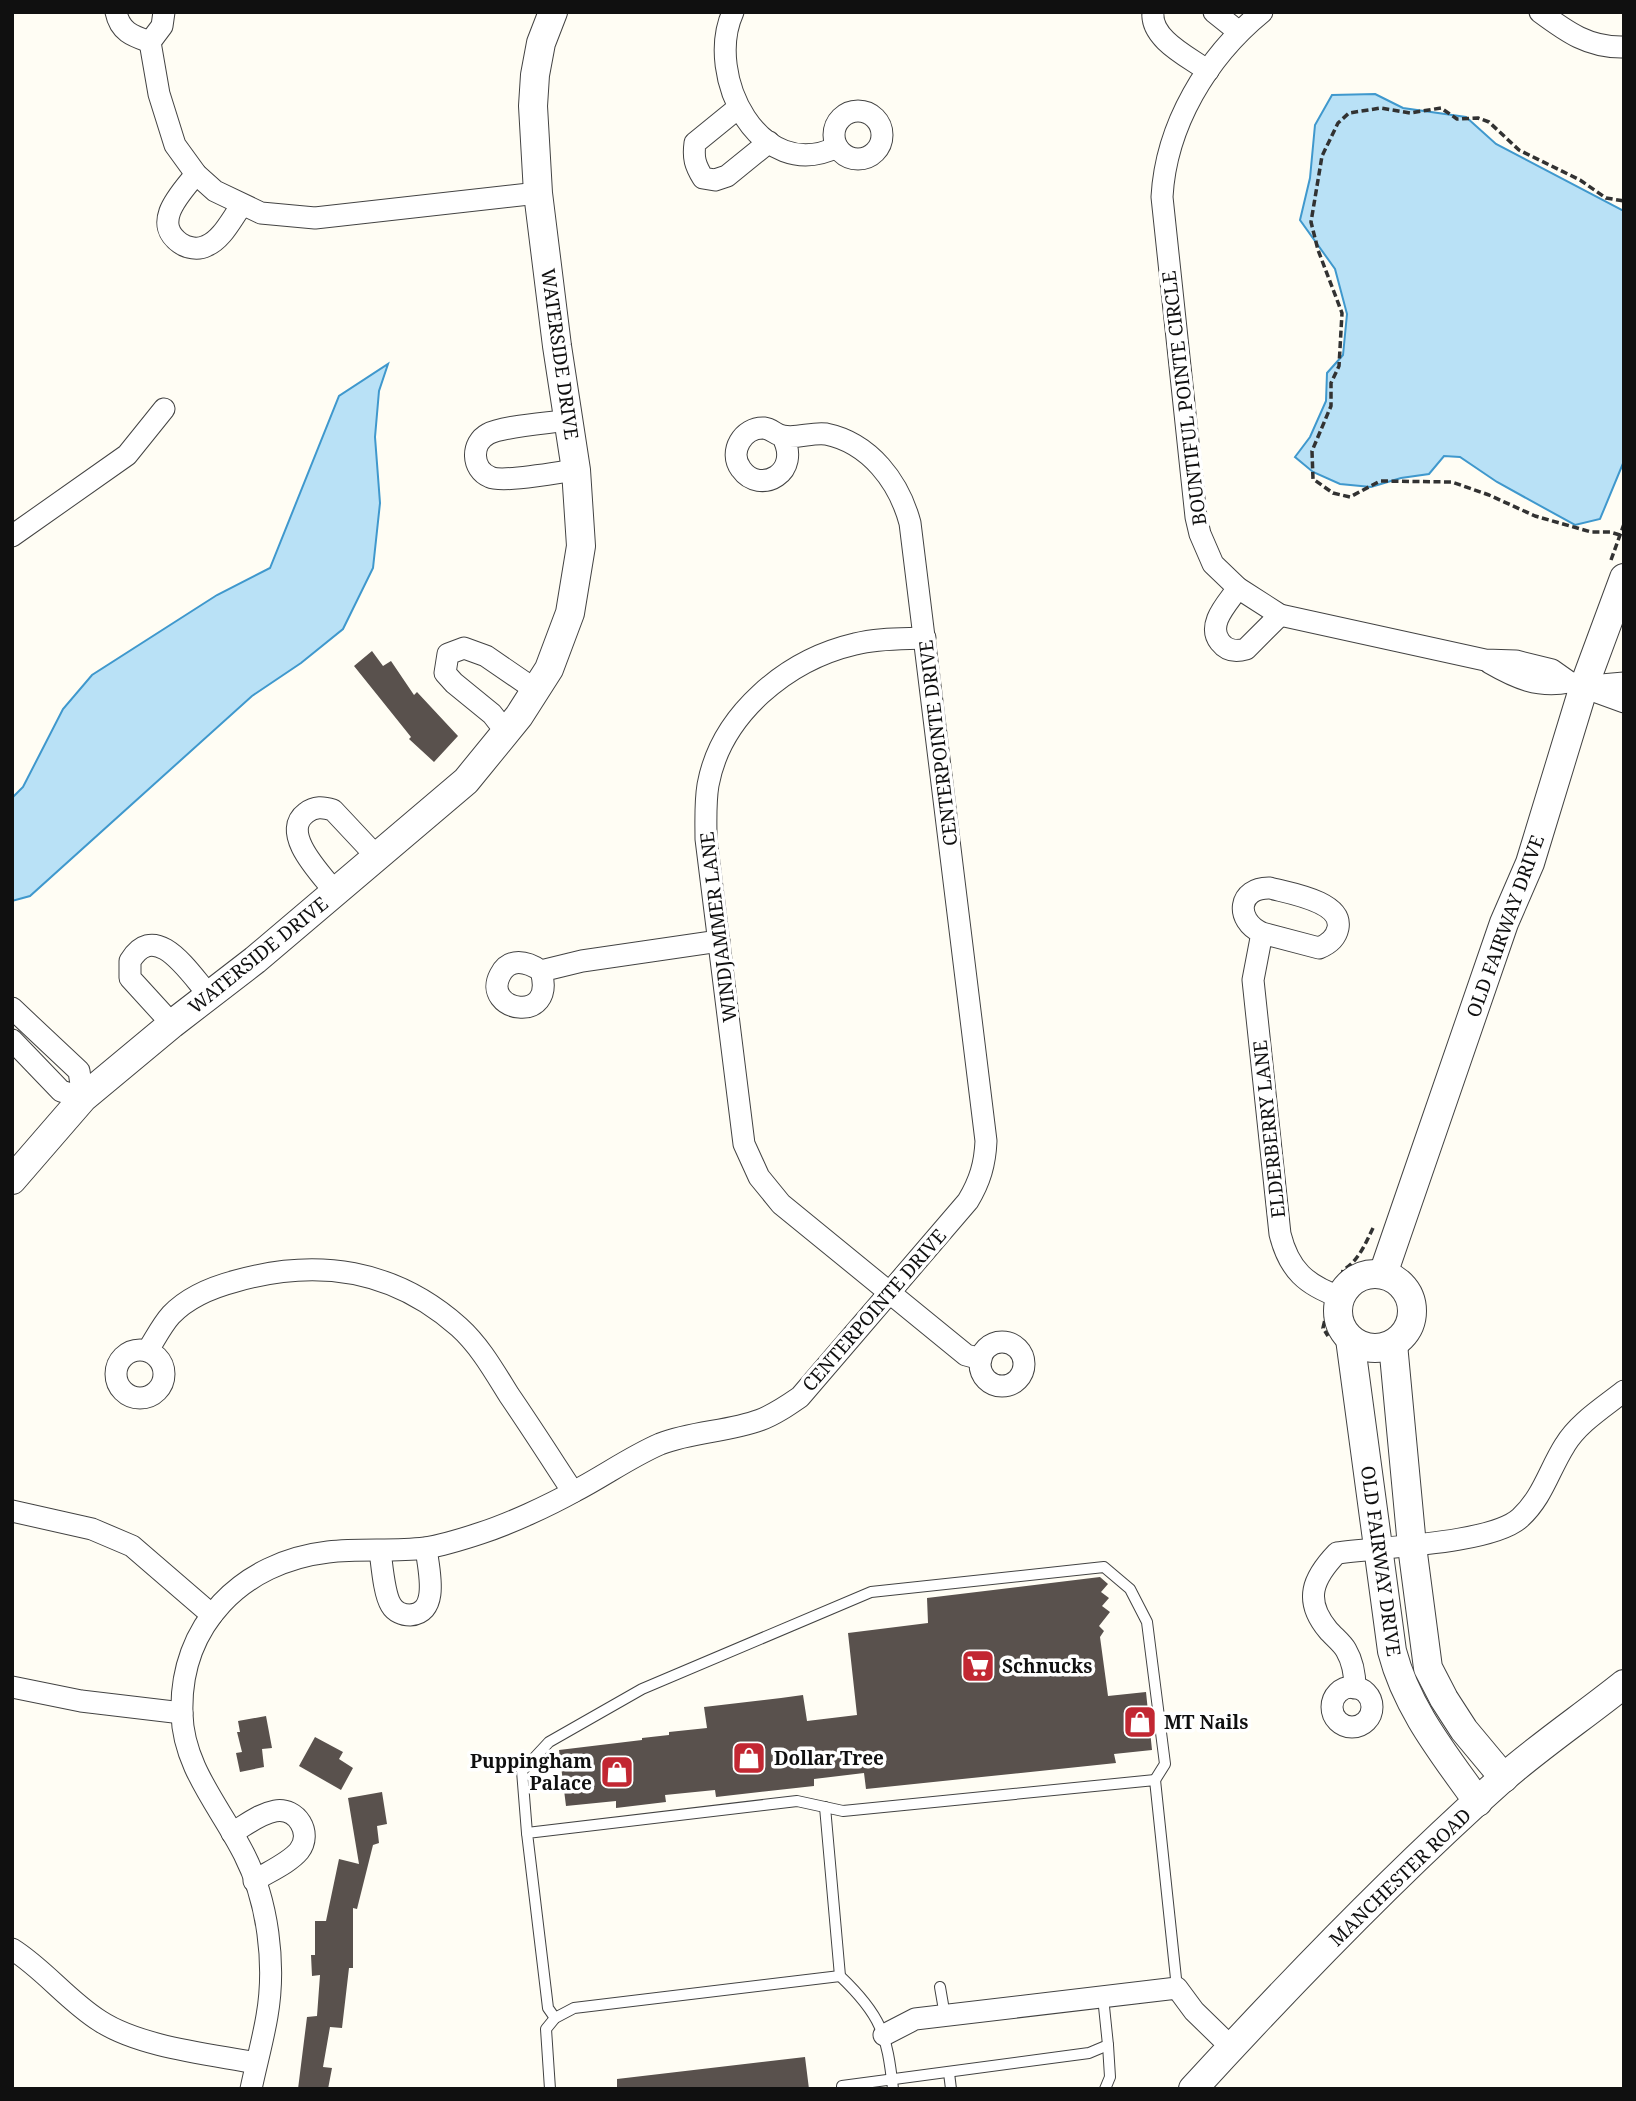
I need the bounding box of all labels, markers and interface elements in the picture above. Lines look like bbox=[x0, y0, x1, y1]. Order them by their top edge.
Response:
street label: WATERSIDE DRIVE bbox=[535, 267, 585, 441]
street label: BOUNTIFUL POINTE CIRCLE bbox=[1155, 269, 1213, 527]
street label: CENTERPOINTE DRIVE bbox=[912, 638, 964, 847]
street label: WINDJAMMER LANE bbox=[693, 830, 743, 1024]
street label: OLD FAIRWAY DRIVE bbox=[1460, 831, 1550, 1021]
street label: WATERSIDE DRIVE bbox=[183, 890, 333, 1019]
street label: ELDERBERRY LANE bbox=[1247, 1039, 1291, 1219]
street label: CENTERPOINTE DRIVE bbox=[796, 1223, 952, 1397]
street label: OLD FAIRWAY DRIVE bbox=[1355, 1464, 1407, 1658]
supermarket icon: Schnucks bbox=[959, 1647, 997, 1685]
place label: Schnucks bbox=[1002, 1653, 1092, 1679]
shop icon: MT Nails bbox=[1121, 1703, 1159, 1741]
place label: MT Nails bbox=[1164, 1709, 1248, 1735]
shop icon: Dollar Tree bbox=[730, 1739, 768, 1777]
place label: Dollar Tree bbox=[774, 1745, 884, 1771]
place label: Puppingham Palace bbox=[470, 1748, 592, 1796]
shop icon: Puppingham Palace bbox=[598, 1753, 636, 1791]
street label: MANCHESTER ROAD bbox=[1323, 1802, 1477, 1952]

